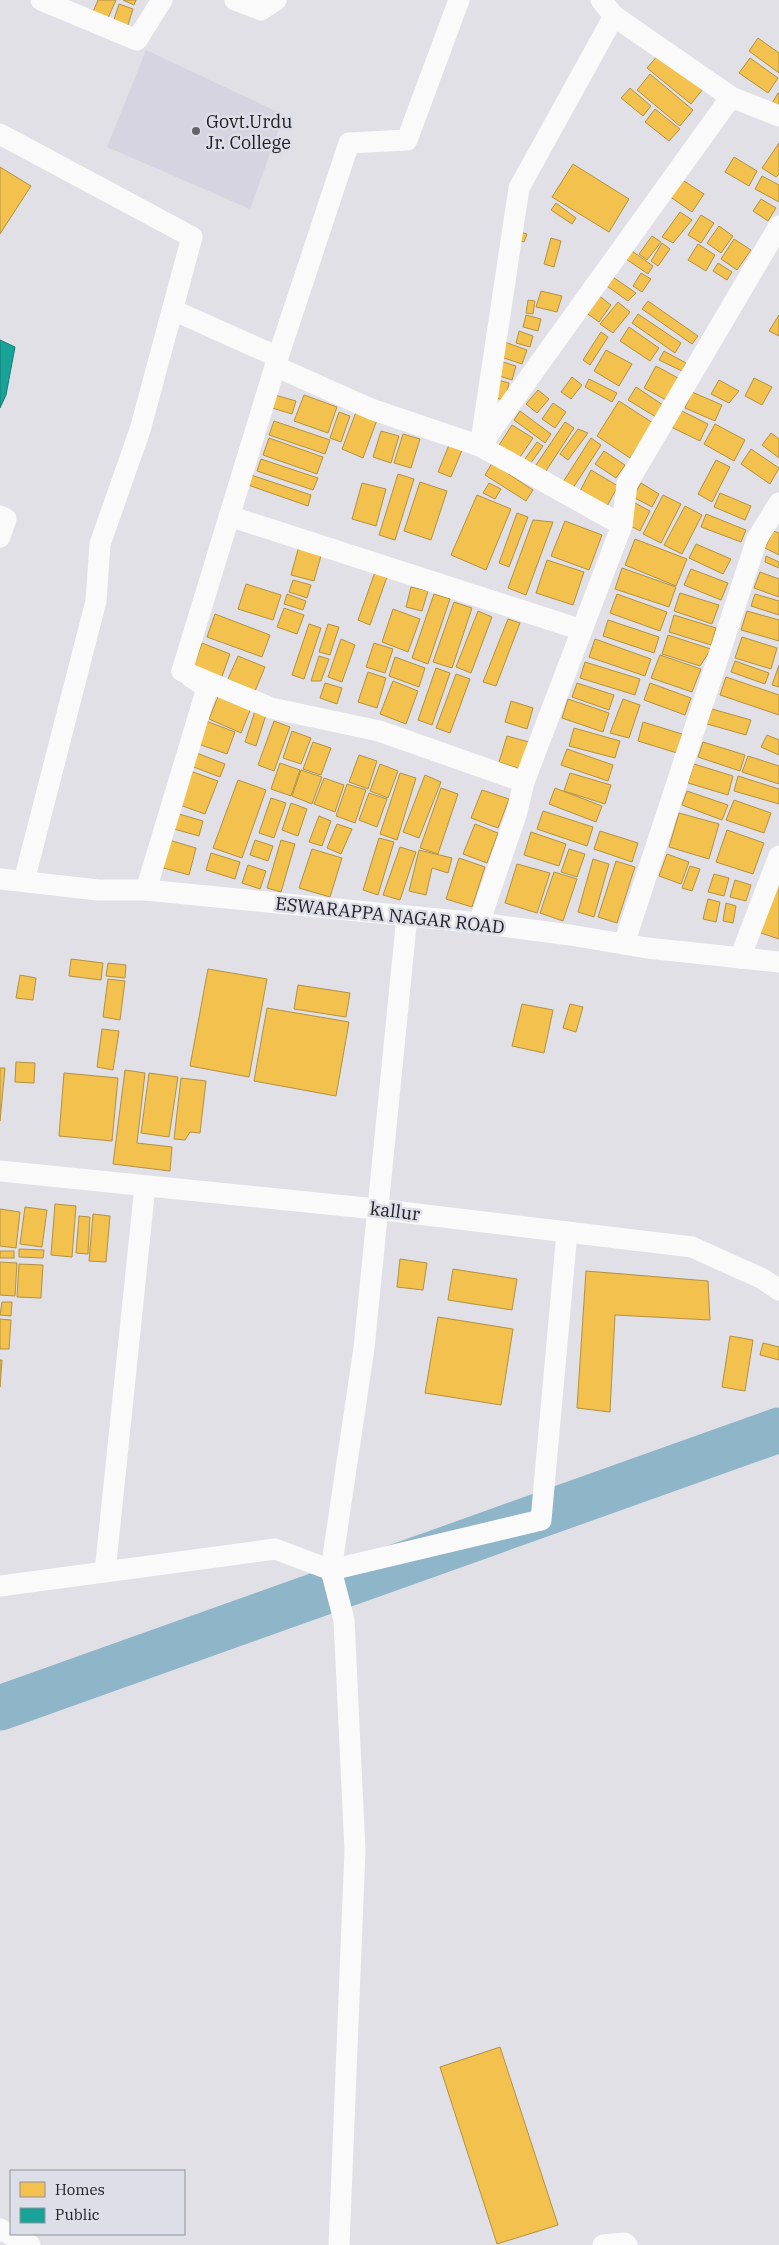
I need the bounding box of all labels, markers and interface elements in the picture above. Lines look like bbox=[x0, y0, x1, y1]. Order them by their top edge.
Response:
place label: Govt.Urdu Jr. College bbox=[206, 110, 292, 154]
marker: Govt.Urdu Jr. College bbox=[190, 125, 202, 137]
street label: ESWARAPPA NAGAR ROAD bbox=[274, 892, 506, 938]
street label: kallur bbox=[369, 1197, 421, 1225]
legend bbox=[10, 2170, 185, 2235]
text: Homes bbox=[55, 2180, 105, 2199]
text: Public bbox=[55, 2205, 100, 2224]

